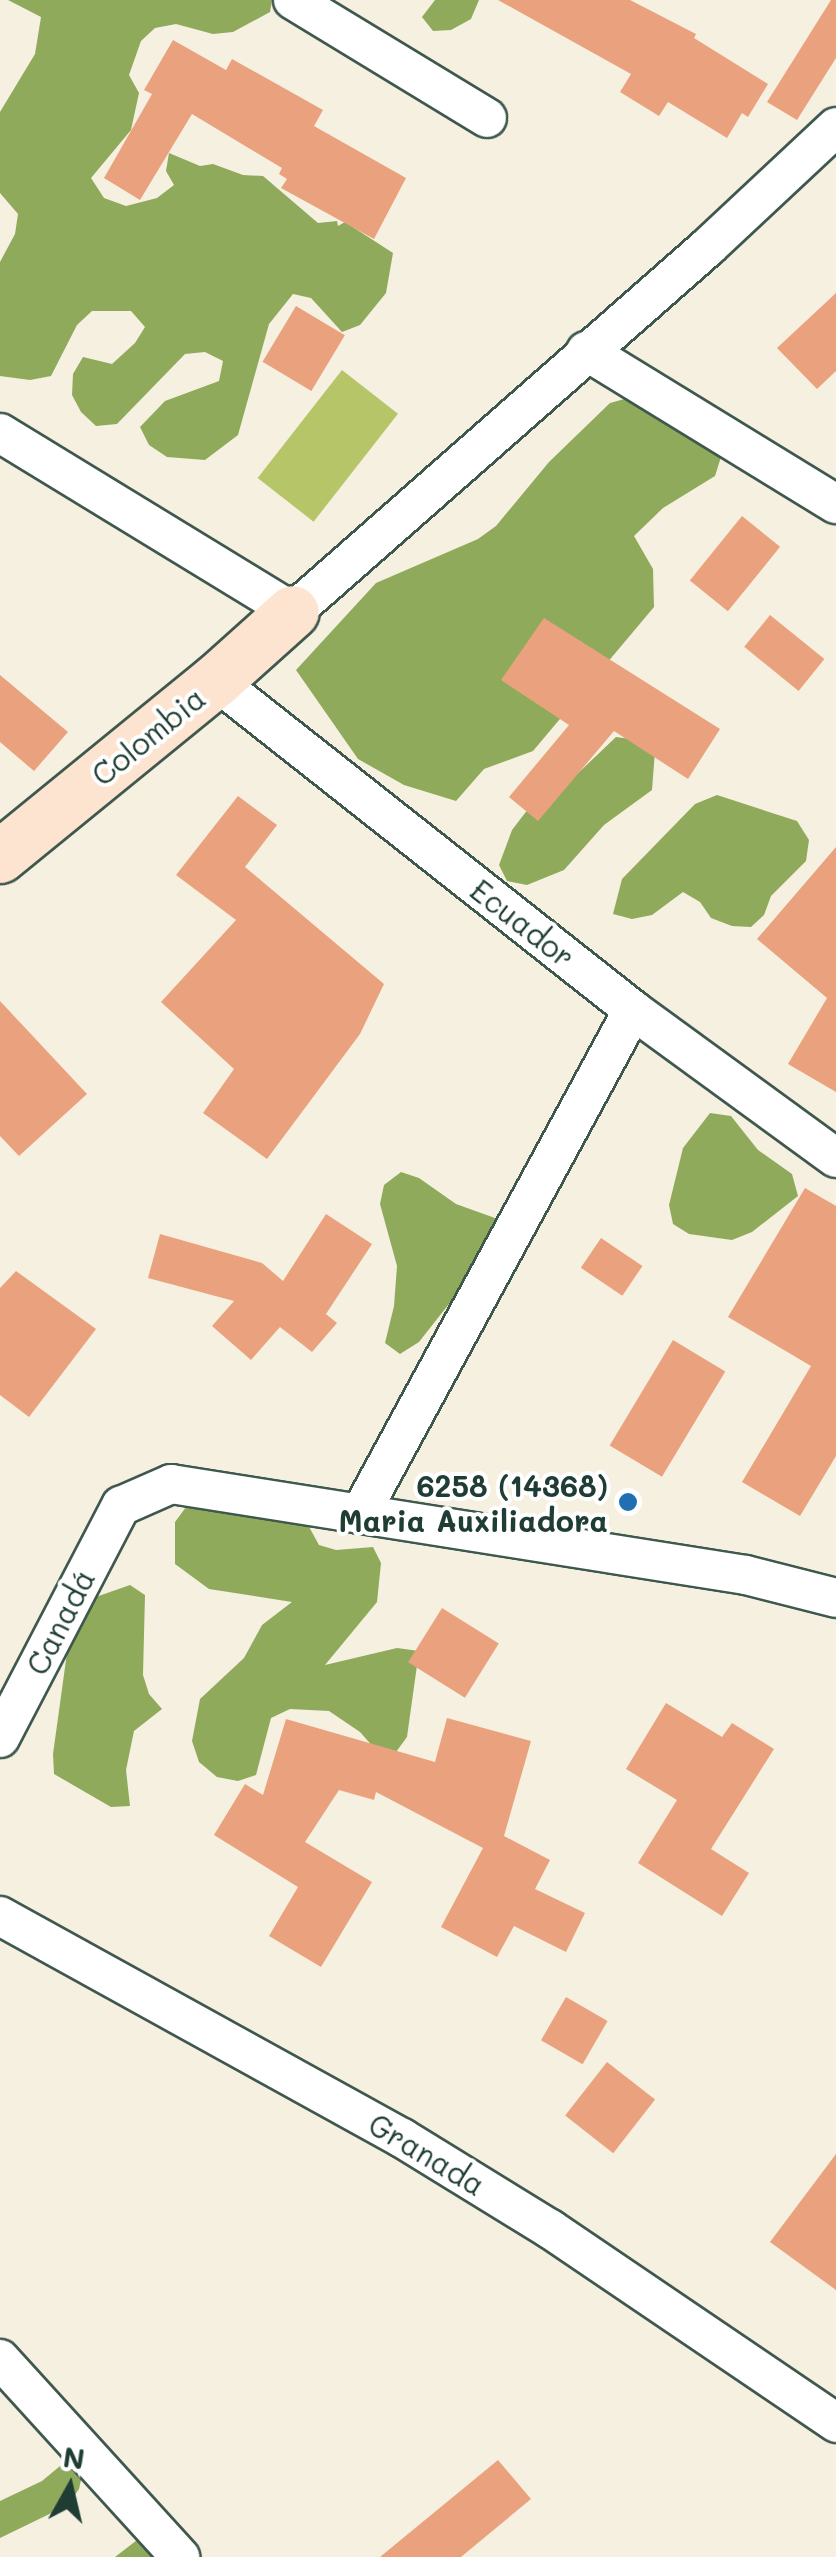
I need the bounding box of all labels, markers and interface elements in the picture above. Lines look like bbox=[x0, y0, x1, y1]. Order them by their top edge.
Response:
street label: Colombia bbox=[84, 679, 212, 793]
street label: Ecuador bbox=[464, 871, 582, 975]
place label: 6258 (14368) Maria Auxiliadora bbox=[338, 1467, 608, 1538]
marker: 6258 (14368) Maria Auxiliadora bbox=[617, 1491, 639, 1513]
street label: Canadá bbox=[18, 1563, 102, 1681]
street label: Granada bbox=[362, 2105, 492, 2203]
north arrow bbox=[20, 2437, 120, 2537]
text: N bbox=[61, 2438, 87, 2477]

